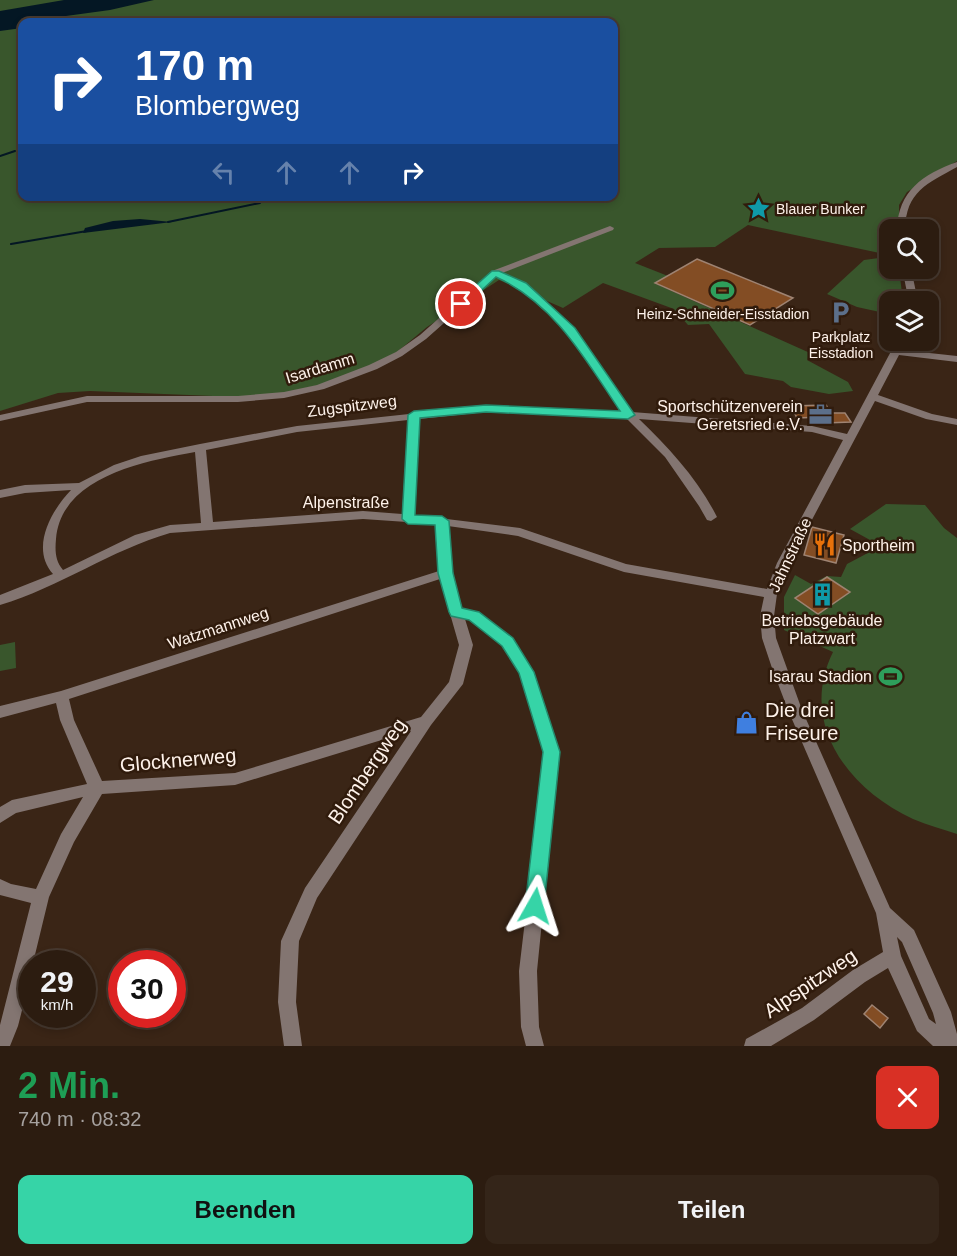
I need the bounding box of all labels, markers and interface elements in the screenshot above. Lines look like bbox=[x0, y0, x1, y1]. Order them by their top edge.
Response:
icon: right bbox=[36, 42, 114, 120]
text: 170 m bbox=[135, 42, 254, 89]
text: Blombergweg bbox=[135, 91, 300, 121]
icon: left bbox=[207, 156, 240, 189]
icon: ahead bbox=[270, 156, 303, 189]
icon: ahead bbox=[333, 156, 366, 189]
icon: right bbox=[396, 156, 429, 189]
place icon: Blauer Bunker bbox=[745, 196, 771, 222]
place label: Blauer Bunker bbox=[776, 201, 865, 217]
map controls bbox=[879, 219, 939, 351]
button: search bbox=[879, 219, 939, 279]
sports icon: Heinz-Schneider-Eisstadion bbox=[710, 277, 736, 303]
pin bbox=[435, 278, 486, 329]
icon: arrive bbox=[444, 287, 477, 320]
button: layers bbox=[879, 291, 939, 351]
parking icon: Parkplatz Eisstadion bbox=[828, 300, 854, 326]
place label: Heinz-Schneider-Eisstadion bbox=[637, 306, 809, 322]
place label: Parkplatz Eisstadion bbox=[809, 329, 873, 361]
street label: Isardamm bbox=[284, 349, 356, 387]
street label: Zugspitzweg bbox=[306, 392, 398, 420]
place label: Sportschützenverein Geretsried e.V. bbox=[657, 398, 803, 433]
office icon: Sportschützenverein Geretsried e.V. bbox=[808, 402, 834, 428]
street label: Alpenstraße bbox=[303, 494, 389, 511]
street label: Jahnstraße bbox=[765, 515, 815, 595]
restaurant icon: Sportheim bbox=[811, 532, 837, 558]
place label: Sportheim bbox=[842, 537, 915, 554]
building icon: Betriebsgebäude Platzwart bbox=[809, 582, 835, 608]
street label: Watzmannweg bbox=[165, 604, 271, 652]
place label: Betriebsgebäude Platzwart bbox=[762, 612, 883, 647]
sports icon: Isarau Stadion bbox=[877, 663, 903, 689]
place label: Isarau Stadion bbox=[769, 668, 872, 685]
place label: Die drei Friseure bbox=[765, 699, 838, 744]
shop icon: Die drei Friseure bbox=[734, 709, 760, 735]
street label: Blombergweg bbox=[324, 714, 410, 828]
street label: Glocknerweg bbox=[119, 744, 237, 776]
position arrow bbox=[503, 874, 567, 938]
street label: Alpspitzweg bbox=[760, 944, 860, 1022]
speed limit sign: 30 bbox=[108, 950, 186, 1028]
text: 29 bbox=[40, 965, 74, 998]
text: km/h bbox=[41, 996, 73, 1013]
text: 2 Min. bbox=[18, 1065, 120, 1106]
button: close bbox=[876, 1066, 939, 1129]
text: 740 m · 08:32 bbox=[18, 1108, 141, 1130]
button: Beenden bbox=[18, 1175, 473, 1244]
button: Teilen bbox=[485, 1175, 939, 1244]

